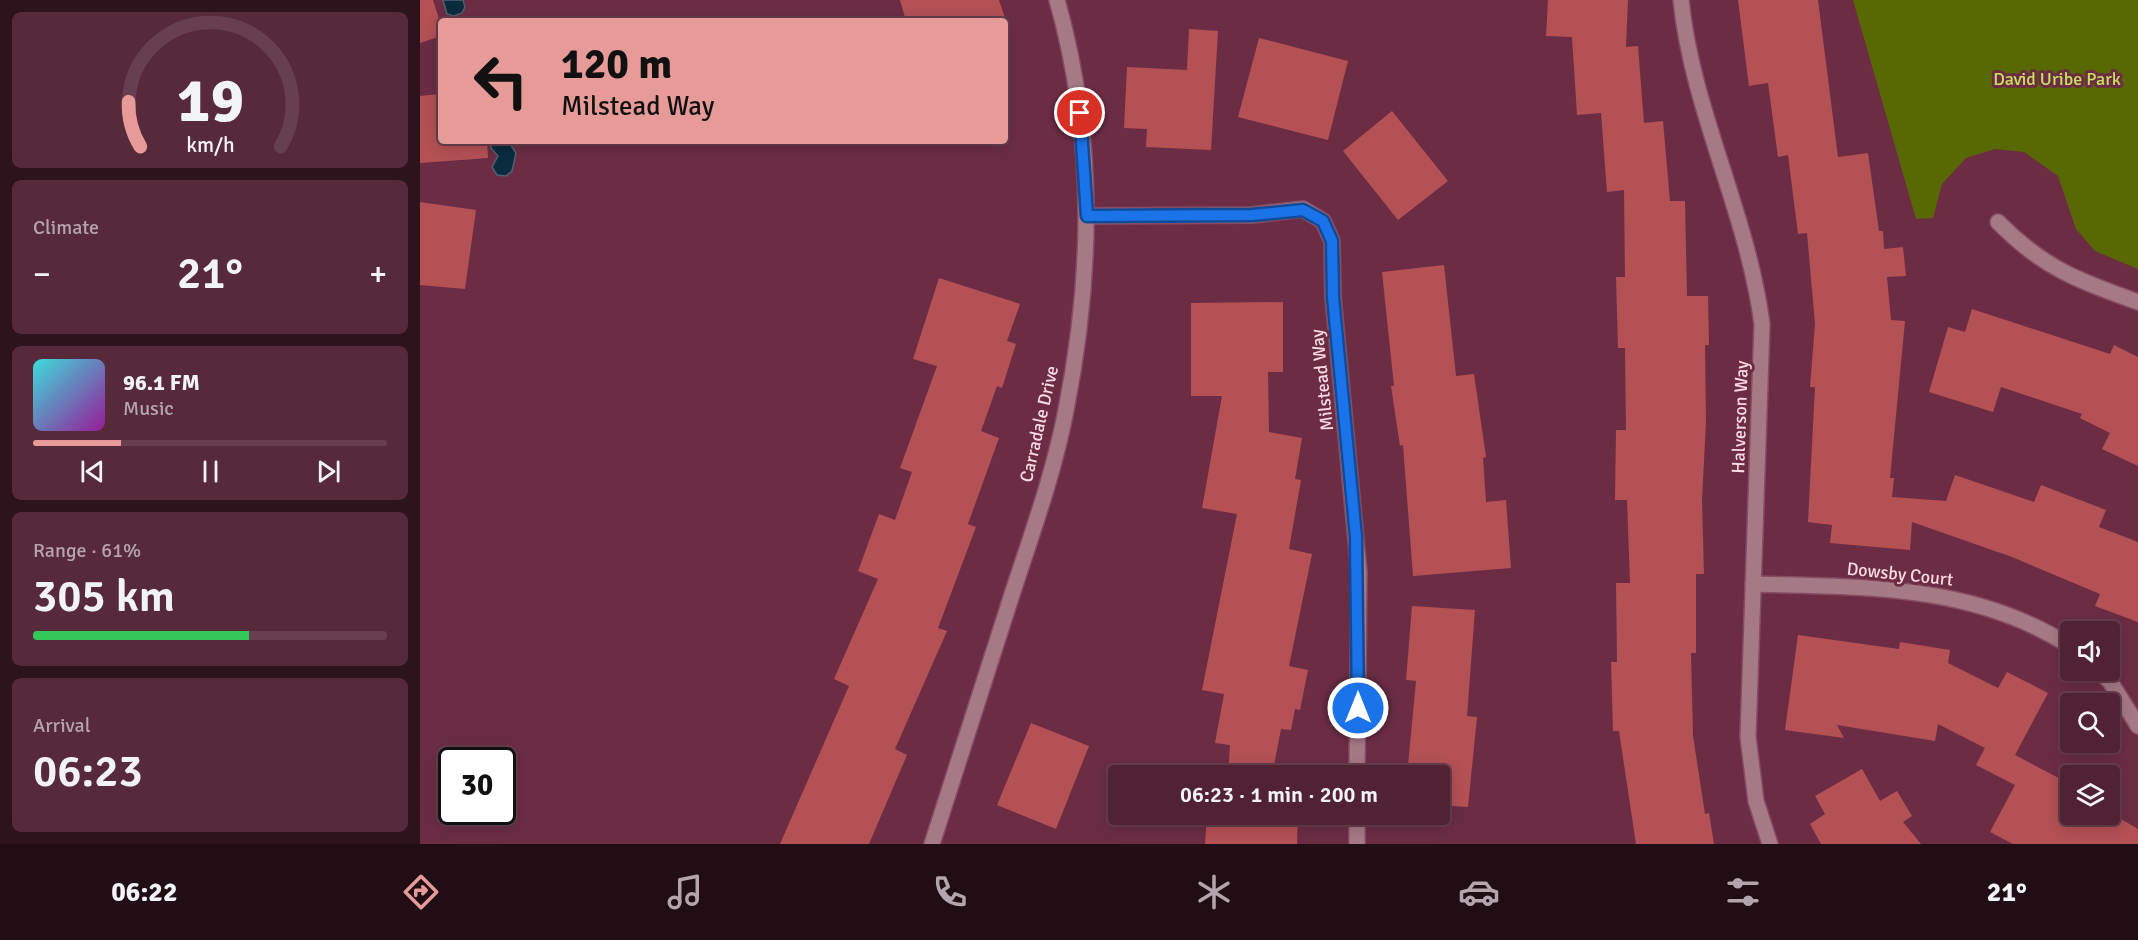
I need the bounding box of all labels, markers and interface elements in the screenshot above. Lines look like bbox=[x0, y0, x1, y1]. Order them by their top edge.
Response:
text: 120 m bbox=[561, 39, 672, 90]
icon: left bbox=[462, 42, 540, 120]
text: 19 bbox=[176, 62, 244, 139]
park label: David Uribe Park bbox=[1993, 68, 2121, 90]
pin bbox=[1054, 87, 1105, 138]
text: Milstead Way bbox=[561, 90, 714, 123]
icon: arrive bbox=[1063, 96, 1096, 129]
text: km/h bbox=[186, 132, 234, 158]
text: Climate bbox=[33, 215, 99, 240]
text: 21° bbox=[177, 246, 243, 301]
text: − bbox=[33, 254, 51, 295]
text: + bbox=[369, 254, 387, 295]
street label: Milstead Way bbox=[1306, 327, 1338, 432]
street label: Halverson Way bbox=[1727, 360, 1753, 474]
street label: Carradale Drive bbox=[1015, 364, 1063, 484]
text: 96.1 FM bbox=[123, 369, 200, 396]
text: Music bbox=[123, 396, 174, 421]
icon: previous bbox=[76, 455, 109, 488]
icon: pause bbox=[194, 455, 227, 488]
icon: next bbox=[312, 455, 345, 488]
text: Range · 61% bbox=[33, 538, 141, 563]
street label: Dowsby Court bbox=[1846, 557, 1954, 591]
text: 305 km bbox=[33, 569, 175, 624]
map controls bbox=[2060, 621, 2120, 825]
button: sound bbox=[2060, 621, 2120, 681]
position arrow bbox=[1326, 676, 1390, 740]
button: search bbox=[2060, 693, 2120, 753]
text: Arrival bbox=[33, 713, 91, 738]
text: 06:23 bbox=[33, 744, 143, 799]
speed limit sign: 30 bbox=[438, 747, 516, 825]
button: layers bbox=[2060, 765, 2120, 825]
text: 06:23 · 1 min · 200 m bbox=[1180, 781, 1378, 808]
icon: directions bbox=[400, 871, 442, 913]
icon: music bbox=[664, 871, 706, 913]
icon: phone bbox=[929, 871, 971, 913]
icon: climate bbox=[1193, 871, 1235, 913]
icon: car bbox=[1458, 871, 1500, 913]
icon: filters bbox=[1722, 871, 1764, 913]
text: 06:22 bbox=[111, 876, 178, 909]
text: 21° bbox=[1987, 876, 2027, 909]

